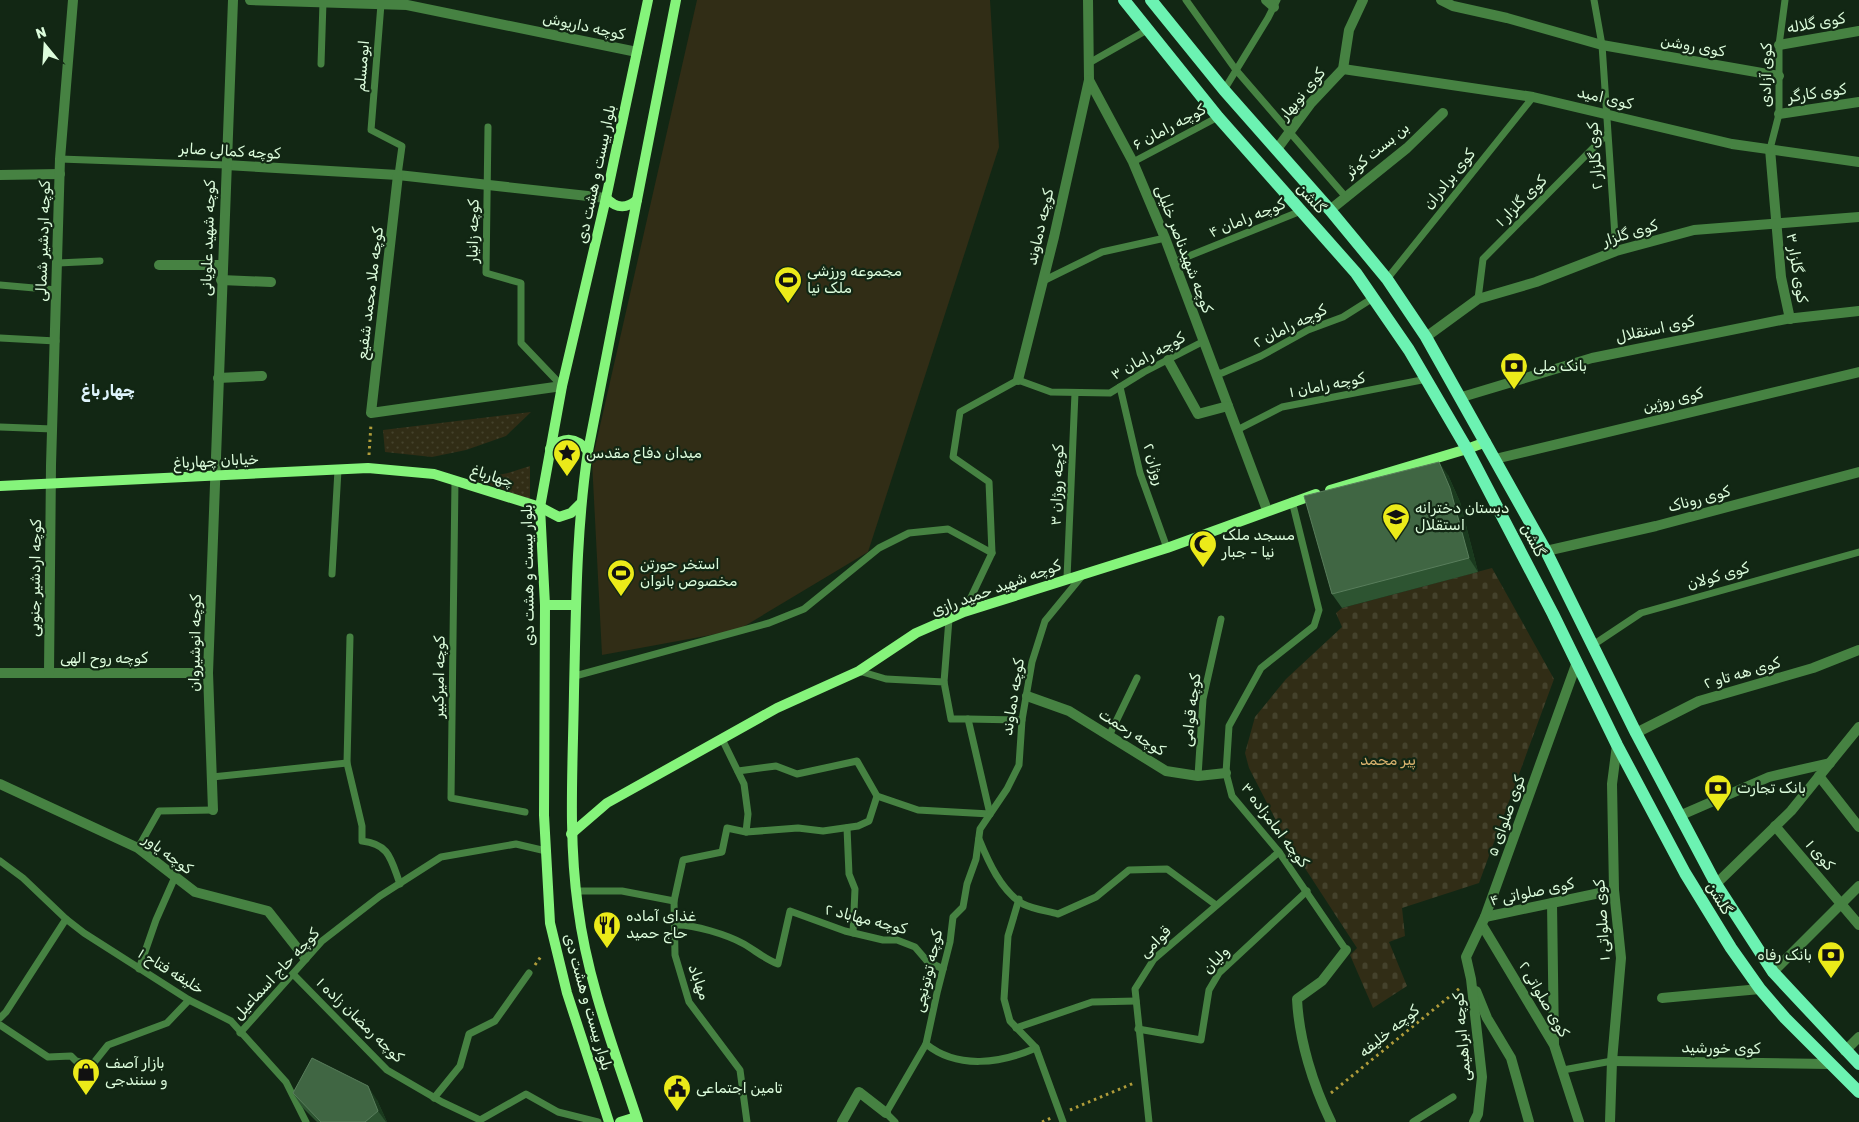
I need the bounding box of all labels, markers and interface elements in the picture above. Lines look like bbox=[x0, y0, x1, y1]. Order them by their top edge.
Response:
street label: کوچه داریوش bbox=[541, 8, 627, 44]
street label: کوی گلاله bbox=[1785, 9, 1847, 37]
north arrow bbox=[20, 20, 70, 70]
text: N bbox=[34, 23, 49, 43]
street label: کوی روشن bbox=[1659, 31, 1727, 62]
street label: ابومسلم bbox=[351, 39, 374, 93]
street label: کوی آزادی bbox=[1756, 43, 1776, 107]
street label: کوی نوبهار bbox=[1274, 64, 1329, 124]
street label: کوی کارگر bbox=[1786, 80, 1848, 106]
street label: کوی امید bbox=[1575, 83, 1635, 113]
street label: کوچه رامان ۶ bbox=[1129, 100, 1209, 154]
street label: بلوار بیست و هشت دی bbox=[572, 103, 620, 245]
street label: بن بست کوثر bbox=[1340, 119, 1413, 182]
street label: کوی گلزار ۲ bbox=[1584, 121, 1606, 190]
street label: کوچه کمالی صابر bbox=[178, 139, 281, 163]
street label: کوی برادران bbox=[1419, 145, 1479, 213]
street label: کوی گلزار ۱ bbox=[1492, 171, 1551, 230]
street label: کوچه شهید علویانی bbox=[197, 179, 219, 296]
street label: گلشن bbox=[1293, 179, 1329, 217]
street label: کوچه اردشیر شمالی bbox=[32, 180, 54, 302]
street label: کوچه شهیدناصر خلیلی bbox=[1151, 183, 1217, 316]
street label: کوچه دماوند bbox=[1022, 187, 1059, 267]
street label: کوچه رامان ۴ bbox=[1206, 194, 1288, 241]
street label: کوچه زانیار bbox=[463, 199, 483, 264]
street label: کوی گلزار bbox=[1599, 216, 1660, 250]
street label: کوچه ملا محمد شفیع bbox=[353, 226, 389, 360]
street label: کوی گلزار ۳ bbox=[1783, 232, 1811, 304]
place label: مجموعه ورزشی ملک نیا bbox=[807, 262, 902, 297]
sports icon: مجموعه ورزشی ملک نیا bbox=[773, 265, 803, 304]
street label: کوچه رامان ۲ bbox=[1250, 300, 1330, 352]
street label: کوی استقلال bbox=[1614, 312, 1696, 346]
street label: کوچه رامان ۳ bbox=[1108, 328, 1188, 384]
bank icon: بانک ملی bbox=[1499, 351, 1529, 390]
place label: بانک ملی bbox=[1533, 357, 1587, 375]
street label: کوچه رامان ۱ bbox=[1288, 369, 1367, 401]
district label: چهار باغ bbox=[81, 381, 135, 402]
street label: کوی روژین bbox=[1641, 384, 1706, 417]
place icon: میدان دفاع مقدس bbox=[552, 438, 582, 477]
street label: روژان ۲ bbox=[1139, 441, 1169, 487]
place label: میدان دفاع مقدس bbox=[586, 444, 702, 464]
street label: کوچه روژان ۳ bbox=[1047, 444, 1068, 526]
street label: خیابان چهارباغ bbox=[173, 450, 259, 474]
street label: چهارباغ bbox=[468, 461, 515, 493]
street label: کوی روناک bbox=[1666, 482, 1733, 517]
place label: دبستان دخترانه استقلال bbox=[1415, 499, 1509, 534]
school or university icon: دبستان دخترانه استقلال bbox=[1381, 502, 1411, 541]
street label: بلوار بیست و هشت دی bbox=[518, 504, 539, 646]
street label: کوچه اردشیر جنوبی bbox=[25, 519, 45, 637]
street label: گلشن bbox=[1517, 520, 1549, 560]
place label: مسجد ملک نیا - جبار bbox=[1221, 526, 1295, 561]
mosque icon: مسجد ملک نیا - جبار bbox=[1188, 529, 1218, 568]
place label: استخر حورتن مخصوص بانوان bbox=[640, 555, 737, 590]
street label: کوچه شهید حمید رازی bbox=[929, 556, 1064, 620]
sports icon: استخر حورتن مخصوص بانوان bbox=[606, 558, 636, 597]
street label: کوی کولان bbox=[1685, 558, 1751, 593]
street label: کوچه انوشیروان bbox=[185, 594, 206, 692]
street label: کوچه امیرکبیر bbox=[429, 635, 449, 719]
street label: کوچه روح الهی bbox=[60, 649, 148, 669]
street label: کوی هه تاو ۲ bbox=[1702, 653, 1783, 693]
street label: کوچه دماوند bbox=[998, 657, 1029, 737]
street label: کوچه قوامی bbox=[1178, 672, 1204, 748]
street label: کوچه رحمت bbox=[1095, 705, 1169, 760]
park label: پیر محمد bbox=[1360, 751, 1416, 770]
street label: کوی صلوای ۵ bbox=[1483, 773, 1529, 859]
bank icon: بانک تجارت bbox=[1703, 773, 1733, 812]
street label: کوچه امامزاده ۳ bbox=[1237, 779, 1313, 871]
place label: بانک تجارت bbox=[1737, 779, 1806, 797]
street label: کوچه یاور bbox=[138, 829, 197, 879]
street label: کوی ۱ bbox=[1802, 836, 1838, 874]
street label: کوی صلواتی ۴ bbox=[1488, 874, 1576, 910]
street label: کوی صلواتی ۱ bbox=[1590, 878, 1614, 961]
street label: گلشن bbox=[1702, 878, 1736, 918]
street label: کوچه مهاباد ۲ bbox=[823, 900, 909, 938]
place label: غذای آماده حاج حمید bbox=[626, 907, 696, 944]
restaurant icon: غذای آماده حاج حمید bbox=[592, 910, 622, 949]
street label: قوامی bbox=[1135, 922, 1175, 962]
street label: کوچه حاج اسماعیل bbox=[229, 924, 325, 1025]
street label: کوچه توتونچی bbox=[910, 928, 946, 1014]
street label: بلوار بیست و هشت دی bbox=[559, 931, 616, 1073]
bank icon: بانک رفاه bbox=[1816, 940, 1846, 979]
street label: ولیان bbox=[1199, 942, 1234, 978]
street label: خلیفه فتاح ۱ bbox=[134, 944, 207, 999]
place label: بانک رفاه bbox=[1757, 946, 1812, 964]
street label: کوی صلواتی ۲ bbox=[1515, 958, 1573, 1040]
street label: مهاباد bbox=[684, 962, 714, 1002]
street label: کوچه رمضان زاده ۱ bbox=[313, 974, 408, 1066]
street label: کوچه ابراهیمی bbox=[1449, 992, 1475, 1082]
street label: کوچه خلیفه bbox=[1355, 1001, 1423, 1061]
street label: کوی خورشید bbox=[1681, 1038, 1761, 1058]
place label: بازار آصف و سنندجی bbox=[105, 1054, 168, 1090]
shop icon: بازار آصف و سنندجی bbox=[71, 1057, 101, 1096]
public building icon: تامین اجتماعی bbox=[662, 1073, 692, 1112]
place label: تامین اجتماعی bbox=[696, 1079, 783, 1097]

